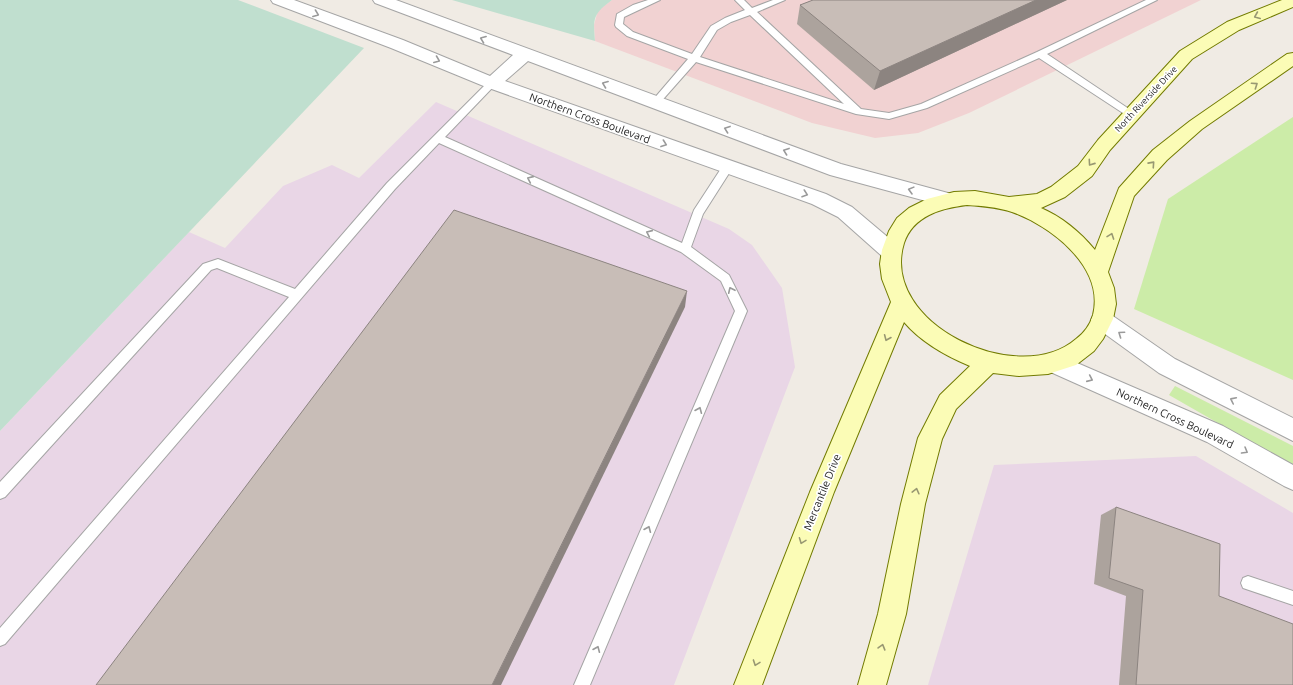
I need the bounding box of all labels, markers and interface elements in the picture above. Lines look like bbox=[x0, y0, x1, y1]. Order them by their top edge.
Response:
one-way arrow bbox=[312, 9, 319, 17]
one-way arrow bbox=[1253, 11, 1261, 19]
one-way arrow bbox=[480, 35, 487, 43]
one-way arrow bbox=[433, 56, 440, 64]
street label: North Riverside Drive bbox=[1113, 64, 1179, 134]
one-way arrow bbox=[601, 81, 608, 89]
one-way arrow bbox=[1250, 83, 1257, 90]
street label: Northern Cross Boulevard bbox=[528, 91, 652, 145]
one-way arrow bbox=[723, 126, 730, 134]
one-way arrow bbox=[660, 140, 667, 148]
one-way arrow bbox=[783, 148, 790, 156]
one-way arrow bbox=[1089, 159, 1096, 166]
one-way arrow bbox=[1148, 161, 1155, 169]
one-way arrow bbox=[527, 176, 535, 184]
one-way arrow bbox=[907, 186, 914, 195]
one-way arrow bbox=[801, 189, 808, 198]
one-way arrow bbox=[646, 230, 653, 238]
one-way arrow bbox=[1106, 232, 1114, 239]
one-way arrow bbox=[728, 287, 736, 295]
one-way arrow bbox=[1119, 332, 1126, 339]
one-way arrow bbox=[883, 334, 891, 341]
one-way arrow bbox=[1085, 374, 1093, 382]
street label: Northern Cross Boulevard bbox=[1115, 386, 1235, 450]
one-way arrow bbox=[1230, 397, 1237, 405]
one-way arrow bbox=[694, 406, 702, 414]
one-way arrow bbox=[1241, 447, 1249, 454]
street label: Mercantile Drive bbox=[801, 452, 843, 532]
one-way arrow bbox=[912, 488, 920, 495]
one-way arrow bbox=[643, 526, 651, 534]
one-way arrow bbox=[799, 538, 807, 545]
one-way arrow bbox=[877, 644, 886, 651]
one-way arrow bbox=[592, 646, 600, 654]
one-way arrow bbox=[753, 659, 761, 666]

